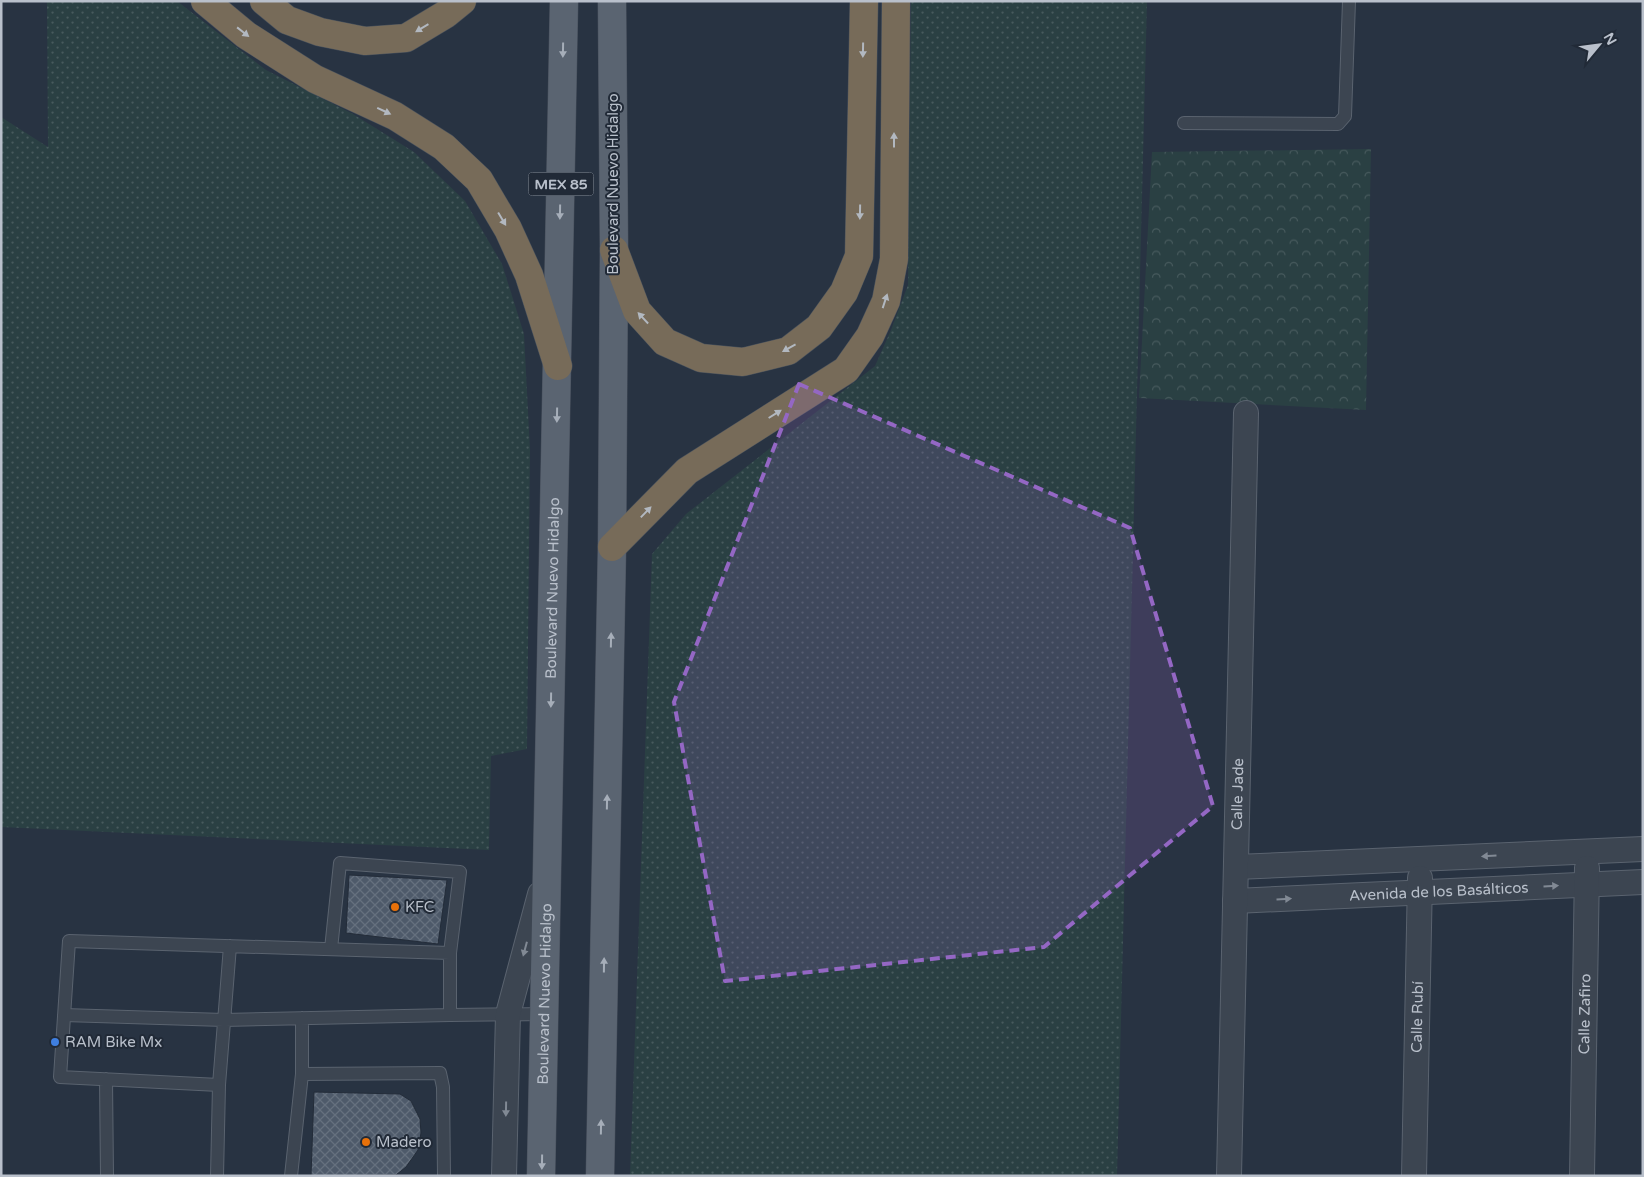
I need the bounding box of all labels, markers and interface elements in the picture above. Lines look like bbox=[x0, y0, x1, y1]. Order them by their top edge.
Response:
north arrow bbox=[1574, 20, 1624, 70]
one-way arrow bbox=[415, 24, 428, 33]
one-way arrow bbox=[236, 27, 249, 38]
text: N bbox=[1600, 30, 1620, 48]
one-way arrow bbox=[559, 42, 567, 58]
one-way arrow bbox=[859, 42, 867, 58]
street label: Boulevard Nuevo Hidalgo bbox=[604, 93, 622, 275]
one-way arrow bbox=[377, 107, 392, 116]
one-way arrow bbox=[891, 132, 899, 148]
road number: MEX 85 bbox=[528, 172, 594, 195]
one-way arrow bbox=[556, 205, 564, 221]
one-way arrow bbox=[856, 205, 864, 221]
one-way arrow bbox=[498, 212, 507, 225]
one-way arrow bbox=[881, 294, 889, 309]
one-way arrow bbox=[637, 313, 649, 325]
one-way arrow bbox=[783, 344, 796, 353]
one-way arrow bbox=[553, 407, 561, 423]
one-way arrow bbox=[769, 410, 782, 419]
street label: Boulevard Nuevo Hidalgo bbox=[542, 497, 563, 679]
one-way arrow bbox=[640, 506, 652, 518]
one-way arrow bbox=[607, 631, 615, 647]
one-way arrow bbox=[547, 692, 555, 708]
street label: Calle Jade bbox=[1228, 758, 1247, 830]
one-way arrow bbox=[603, 794, 611, 810]
one-way arrow bbox=[1481, 852, 1497, 860]
street label: Avenida de los Basálticos bbox=[1349, 878, 1529, 905]
one-way arrow bbox=[1543, 882, 1559, 890]
one-way arrow bbox=[1276, 895, 1292, 903]
place label: KFC bbox=[405, 898, 434, 916]
marker: KFC bbox=[389, 901, 401, 913]
street label: Boulevard Nuevo Hidalgo bbox=[534, 903, 555, 1085]
one-way arrow bbox=[521, 942, 529, 957]
one-way arrow bbox=[600, 956, 608, 972]
street label: Calle Zafiro bbox=[1575, 973, 1594, 1055]
street label: Calle Rubí bbox=[1407, 981, 1427, 1053]
place label: RAM Bike Mx bbox=[65, 1033, 162, 1051]
marker: RAM Bike Mx bbox=[49, 1036, 61, 1048]
one-way arrow bbox=[502, 1101, 510, 1117]
one-way arrow bbox=[597, 1119, 605, 1135]
place label: Madero bbox=[376, 1133, 432, 1151]
marker: Madero bbox=[360, 1136, 372, 1148]
one-way arrow bbox=[537, 1154, 545, 1170]

